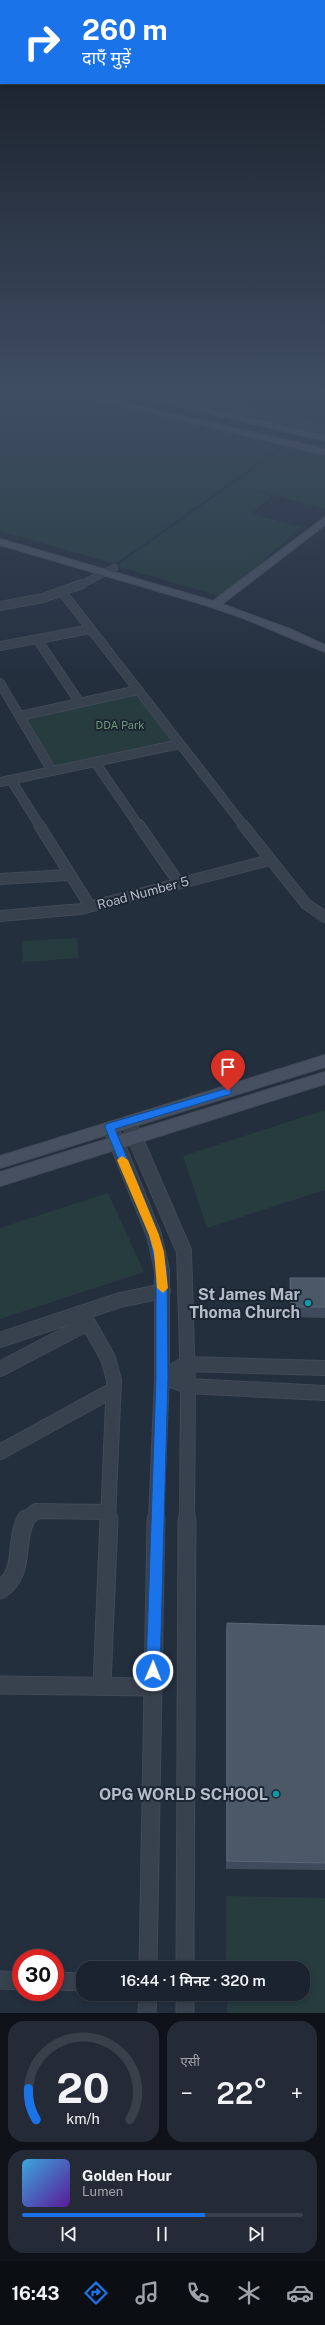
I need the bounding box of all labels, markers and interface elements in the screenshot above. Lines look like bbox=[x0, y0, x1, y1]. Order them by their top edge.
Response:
text: 260 m bbox=[82, 13, 168, 46]
icon: right bbox=[16, 16, 68, 68]
text: दाएँ मुड़ें bbox=[82, 47, 131, 68]
park label: DDA Park bbox=[96, 719, 144, 731]
street label: Road Number 5 bbox=[96, 874, 190, 912]
pin bbox=[211, 1050, 245, 1091]
icon: arrive bbox=[217, 1056, 239, 1078]
place label: St James Mar Thoma Church bbox=[189, 1285, 300, 1322]
marker: St James Mar Thoma Church bbox=[303, 1298, 313, 1308]
position arrow bbox=[132, 1650, 174, 1692]
place label: OPG WORLD SCHOOL bbox=[99, 1785, 268, 1804]
marker: OPG WORLD SCHOOL bbox=[271, 1789, 281, 1799]
speed limit sign: 30 bbox=[12, 1949, 64, 2001]
text: 16:44 · 1 मिनट · 320 m bbox=[120, 1972, 266, 1989]
text: एसी bbox=[181, 2054, 200, 2069]
text: 20 bbox=[57, 2062, 110, 2111]
text: 22° bbox=[216, 2075, 267, 2111]
text: − bbox=[181, 2080, 193, 2106]
text: + bbox=[291, 2080, 303, 2106]
text: km/h bbox=[66, 2109, 100, 2126]
text: Golden Hour bbox=[82, 2167, 172, 2184]
text: Lumen bbox=[82, 2184, 123, 2199]
icon: previous bbox=[58, 2223, 80, 2245]
icon: pause bbox=[151, 2223, 173, 2245]
icon: next bbox=[245, 2223, 267, 2245]
icon: directions bbox=[82, 2279, 110, 2307]
icon: music bbox=[133, 2279, 161, 2307]
icon: phone bbox=[184, 2279, 212, 2307]
icon: climate bbox=[235, 2279, 263, 2307]
icon: car bbox=[286, 2279, 314, 2307]
text: 16:43 bbox=[11, 2283, 60, 2304]

